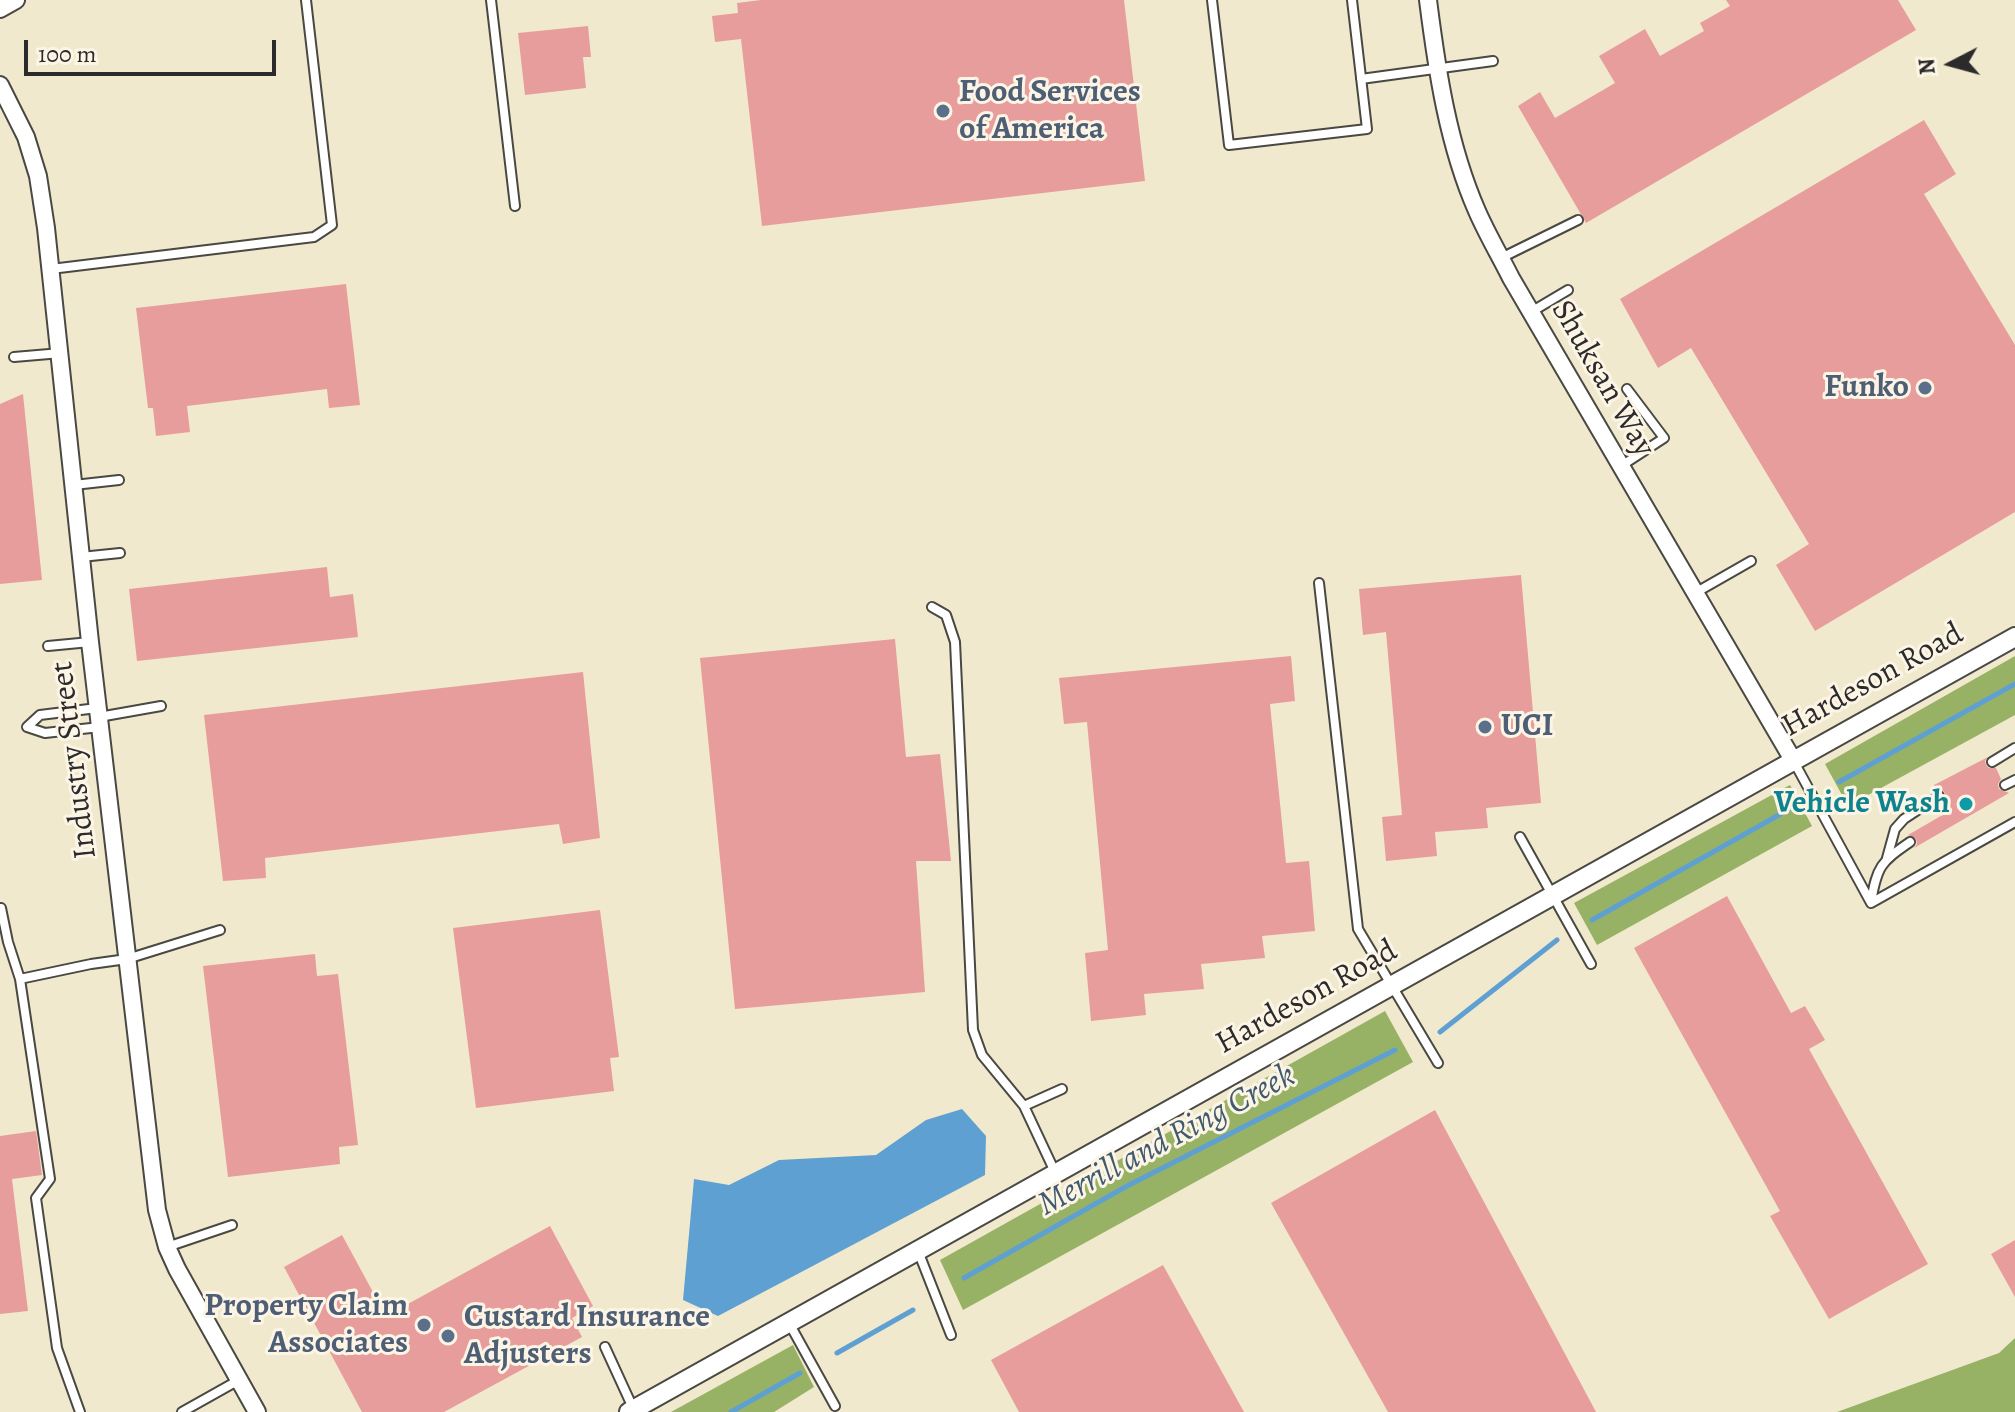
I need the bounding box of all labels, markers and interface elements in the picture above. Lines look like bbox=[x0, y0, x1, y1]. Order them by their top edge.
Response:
scale bar bbox=[28, 24, 280, 74]
north arrow bbox=[1911, 24, 1991, 104]
text: 100 m bbox=[38, 38, 97, 70]
text: N bbox=[1911, 57, 1943, 76]
place label: Food Services of America bbox=[959, 74, 1141, 149]
marker: Food Services of America bbox=[934, 102, 952, 120]
street label: Shuksan Way bbox=[1542, 294, 1662, 464]
place label: Funko bbox=[1824, 369, 1909, 407]
marker: Funko bbox=[1916, 379, 1934, 397]
street label: Hardeson Road bbox=[1776, 615, 1970, 747]
street label: Industry Street bbox=[44, 659, 106, 861]
place label: UCI bbox=[1501, 708, 1553, 746]
marker: UCI bbox=[1476, 718, 1494, 736]
place label: Vehicle Wash bbox=[1774, 785, 1950, 823]
marker: Vehicle Wash bbox=[1957, 795, 1975, 813]
street label: Hardeson Road bbox=[1210, 932, 1404, 1064]
water label: Merrill and Ring Creek bbox=[1031, 1056, 1303, 1226]
place label: Property Claim Associates bbox=[204, 1288, 408, 1363]
place label: Custard Insurance Adjusters bbox=[464, 1299, 710, 1374]
marker: Property Claim Associates bbox=[415, 1316, 433, 1334]
marker: Custard Insurance Adjusters bbox=[439, 1327, 457, 1345]

